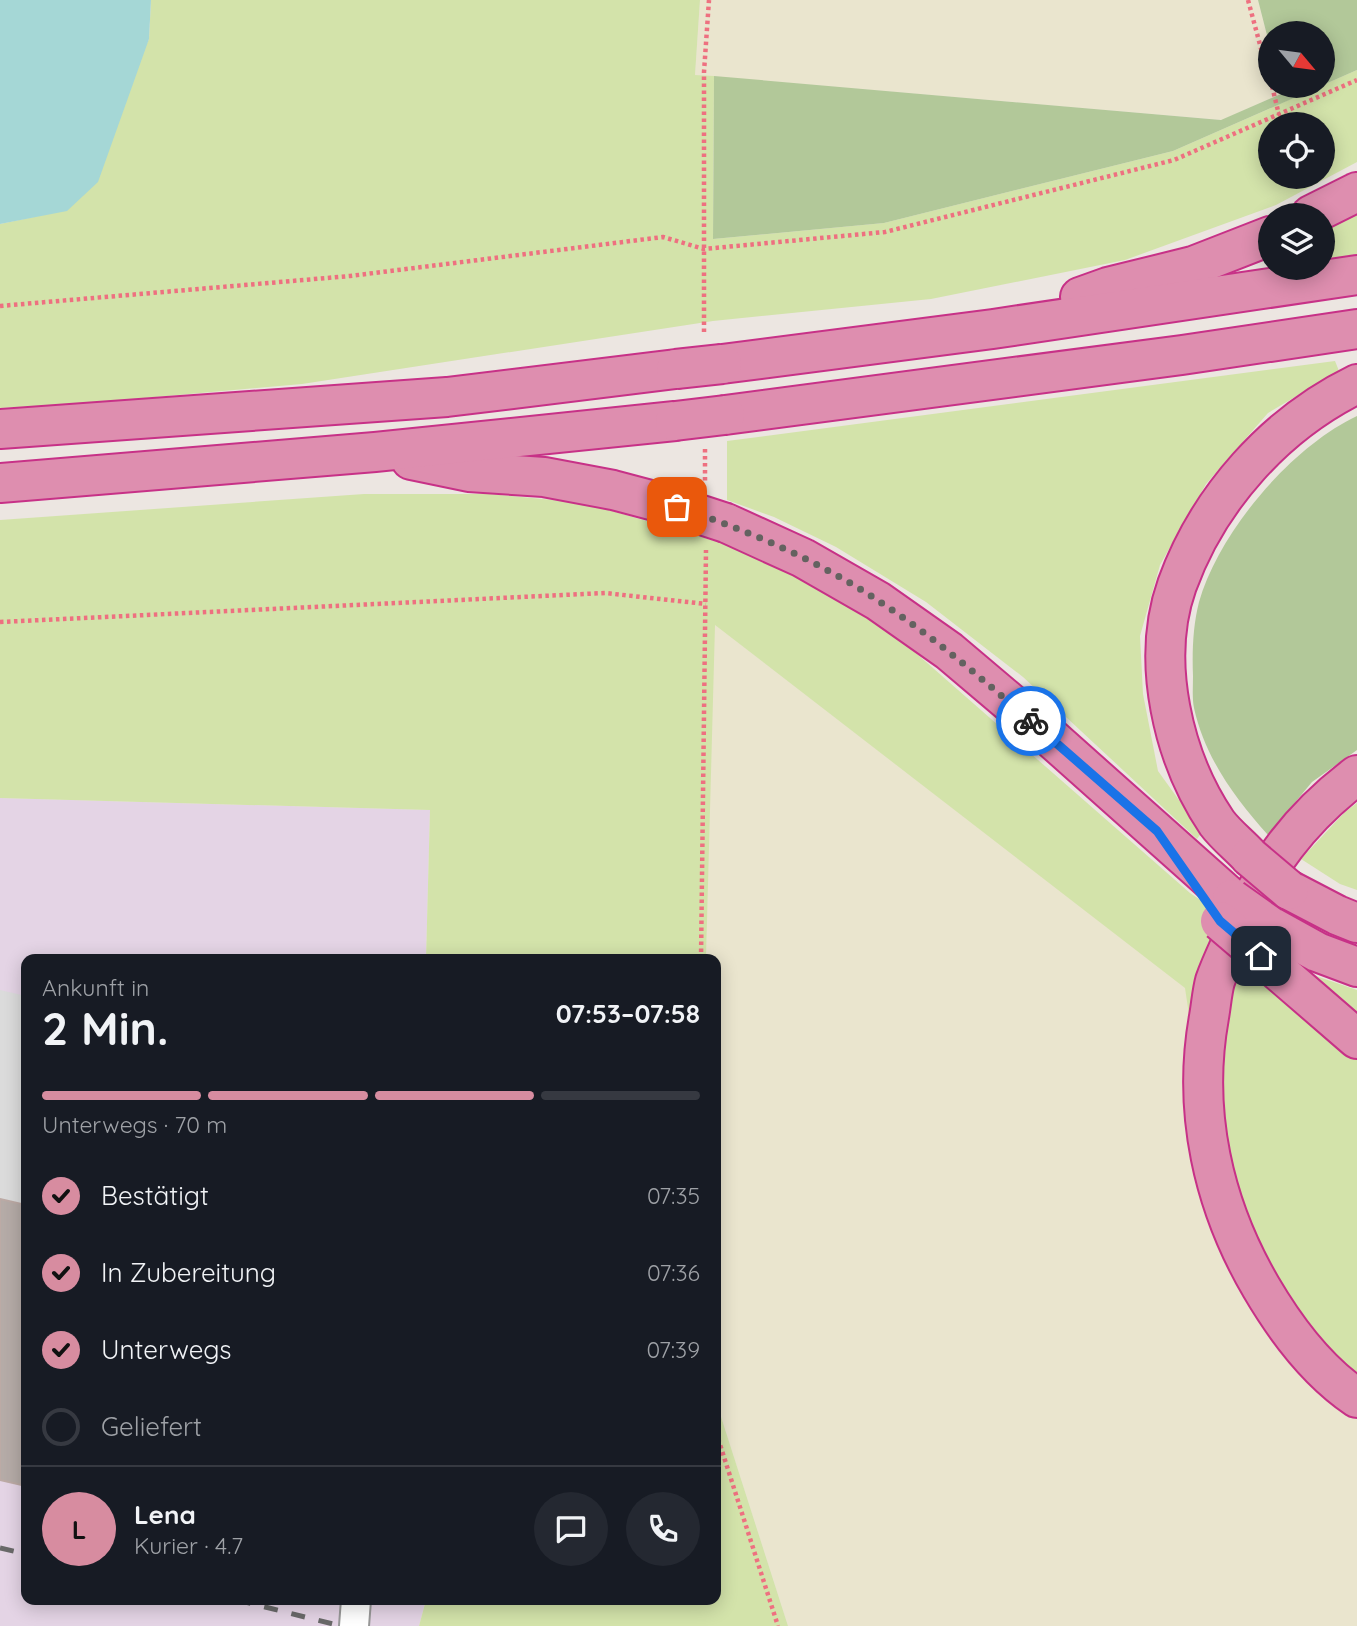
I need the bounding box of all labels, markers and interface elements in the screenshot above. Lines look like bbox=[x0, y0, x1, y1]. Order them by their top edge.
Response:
north arrow bbox=[1258, 21, 1335, 98]
map controls bbox=[1258, 21, 1335, 280]
button: locate bbox=[1258, 112, 1335, 189]
button: layers bbox=[1258, 203, 1335, 280]
pin bbox=[647, 477, 707, 537]
icon: bag bbox=[658, 488, 696, 526]
courier bbox=[996, 686, 1066, 756]
icon: bike bbox=[1012, 702, 1050, 740]
pin bbox=[1231, 926, 1291, 986]
icon: home bbox=[1242, 937, 1280, 975]
text: Ankunft in bbox=[42, 973, 149, 1002]
text: 07:53–07:58 bbox=[556, 997, 700, 1030]
text: 2 Min. bbox=[42, 999, 168, 1057]
text: Unterwegs · 70 m bbox=[42, 1110, 227, 1139]
icon: check bbox=[42, 1177, 80, 1215]
text: Bestätigt bbox=[101, 1179, 209, 1212]
text: 07:35 bbox=[647, 1181, 700, 1210]
icon: check bbox=[42, 1254, 80, 1292]
text: In Zubereitung bbox=[101, 1256, 276, 1289]
text: 07:36 bbox=[647, 1258, 700, 1287]
icon: check bbox=[42, 1331, 80, 1369]
text: Unterwegs bbox=[101, 1333, 232, 1366]
text: 07:39 bbox=[647, 1335, 700, 1364]
text: Geliefert bbox=[101, 1410, 202, 1443]
button: chat bbox=[534, 1492, 608, 1566]
button: phone bbox=[626, 1492, 700, 1566]
text: Lena bbox=[134, 1498, 196, 1531]
text: L bbox=[72, 1513, 86, 1546]
text: Kurier · 4.7 bbox=[134, 1531, 243, 1560]

